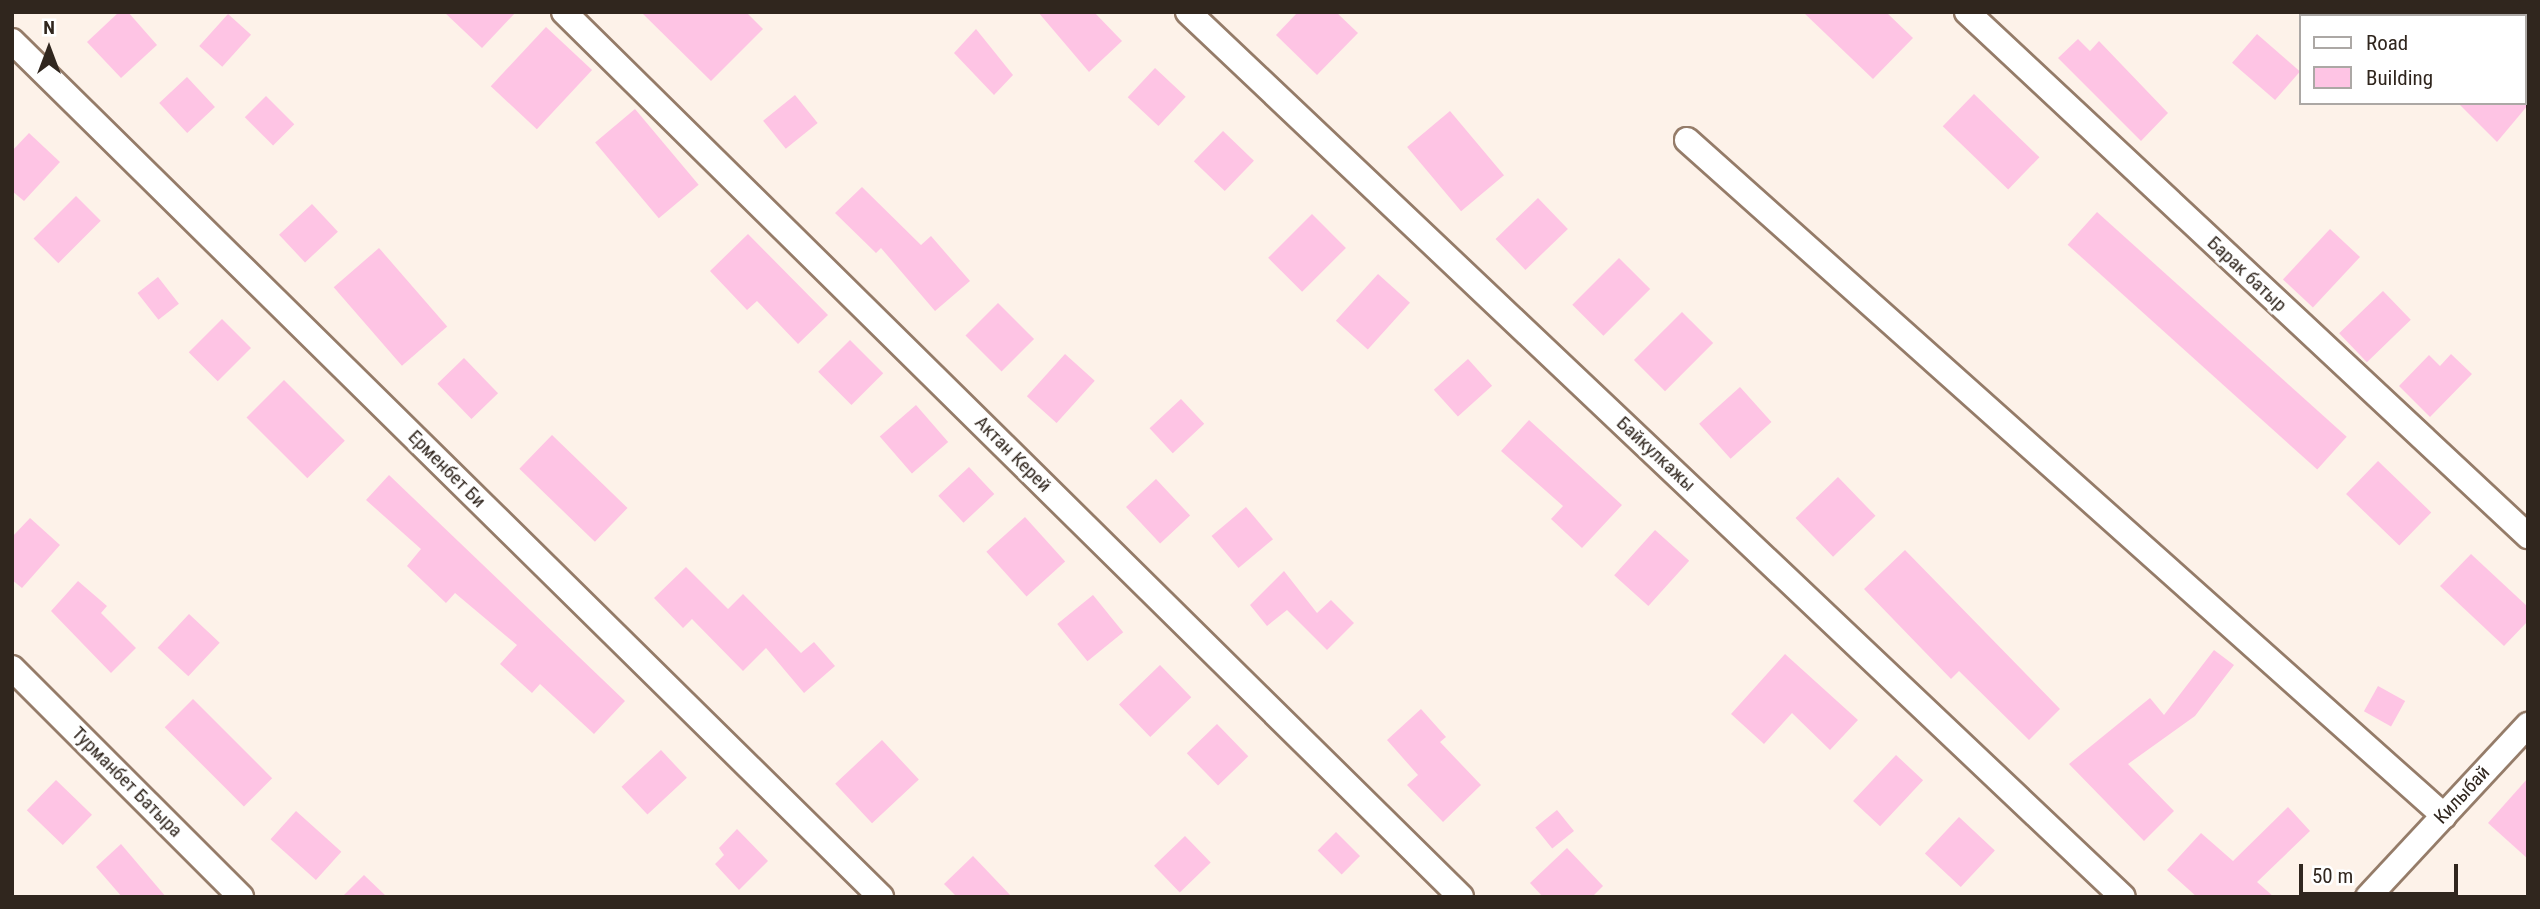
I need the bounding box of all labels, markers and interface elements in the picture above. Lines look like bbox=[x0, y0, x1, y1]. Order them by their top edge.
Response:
north arrow bbox=[14, 14, 84, 84]
legend bbox=[2298, 14, 2526, 105]
text: N bbox=[43, 16, 55, 39]
text: Road bbox=[2366, 31, 2408, 55]
text: Building bbox=[2366, 66, 2433, 90]
street label: Барак батыр bbox=[2203, 232, 2291, 316]
street label: Актан Керей bbox=[970, 411, 1056, 497]
street label: Байкулкажы bbox=[1612, 412, 1700, 496]
street label: Ерменбет Би bbox=[403, 425, 491, 513]
street label: Турманбет Батыра bbox=[67, 722, 187, 842]
street label: Килыбай bbox=[2430, 761, 2494, 829]
scale bar bbox=[2302, 850, 2461, 894]
text: 50 m bbox=[2312, 864, 2353, 888]

